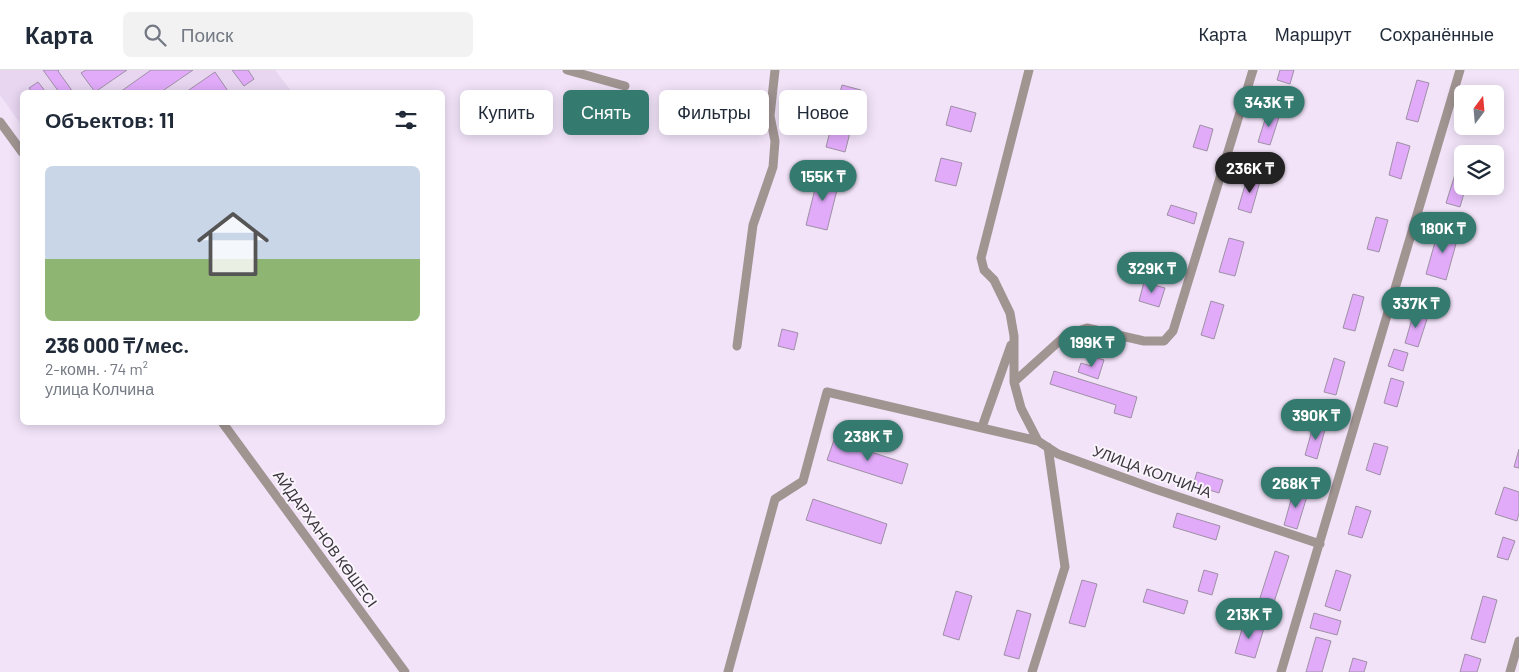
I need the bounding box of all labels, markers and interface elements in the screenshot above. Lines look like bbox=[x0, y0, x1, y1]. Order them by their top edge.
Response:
search box bbox=[123, 12, 473, 57]
text: Карта bbox=[25, 20, 93, 49]
icon: search bbox=[141, 21, 169, 49]
text: Поиск bbox=[181, 23, 233, 46]
text: Карта bbox=[1199, 23, 1247, 45]
text: Маршрут bbox=[1275, 23, 1351, 45]
text: Сохранённые bbox=[1379, 23, 1494, 45]
pin: 343K ₸ bbox=[1228, 85, 1310, 128]
north arrow bbox=[1454, 85, 1504, 135]
map controls bbox=[1454, 85, 1504, 195]
chip: Купить bbox=[460, 90, 553, 135]
chip: Снять bbox=[563, 90, 649, 135]
chip: Фильтры bbox=[659, 90, 769, 135]
chip: Новое bbox=[779, 90, 867, 135]
text: 343K ₸ bbox=[1245, 92, 1293, 111]
icon: filters bbox=[392, 106, 420, 134]
text: Объектов: 11 bbox=[45, 107, 174, 132]
button: layers bbox=[1454, 145, 1504, 195]
pin: 236K ₸ bbox=[1209, 152, 1291, 194]
text: 236K ₸ bbox=[1226, 158, 1274, 177]
pin: 155K ₸ bbox=[782, 160, 864, 202]
text: 155K ₸ bbox=[801, 166, 845, 185]
icon: home bbox=[188, 199, 278, 289]
pin: 180K ₸ bbox=[1402, 212, 1484, 254]
text: 180K ₸ bbox=[1420, 218, 1466, 237]
pin: 329K ₸ bbox=[1111, 252, 1193, 294]
text: 329K ₸ bbox=[1128, 258, 1176, 277]
pin: 337K ₸ bbox=[1375, 286, 1457, 329]
text: 337K ₸ bbox=[1392, 293, 1440, 312]
pin: 199K ₸ bbox=[1051, 326, 1133, 368]
text: 236 000 ₸/мес. bbox=[45, 332, 189, 357]
text: 199K ₸ bbox=[1070, 332, 1114, 351]
text: 2-комн. · 74 m² bbox=[45, 359, 148, 378]
text: улица Колчина bbox=[45, 379, 154, 398]
pin: 390K ₸ bbox=[1275, 398, 1357, 441]
text: 390K ₸ bbox=[1292, 405, 1340, 424]
pin: 238K ₸ bbox=[827, 420, 909, 462]
text: 238K ₸ bbox=[844, 426, 892, 445]
street label: УЛИЦА КОЛЧИНА bbox=[1090, 441, 1214, 501]
street label: АЙДАРХАНОВ КӨШЕСІ bbox=[270, 466, 382, 610]
pin: 268K ₸ bbox=[1255, 466, 1337, 509]
text: 268K ₸ bbox=[1272, 473, 1320, 492]
pin: 213K ₸ bbox=[1208, 598, 1290, 640]
text: 213K ₸ bbox=[1226, 604, 1272, 623]

